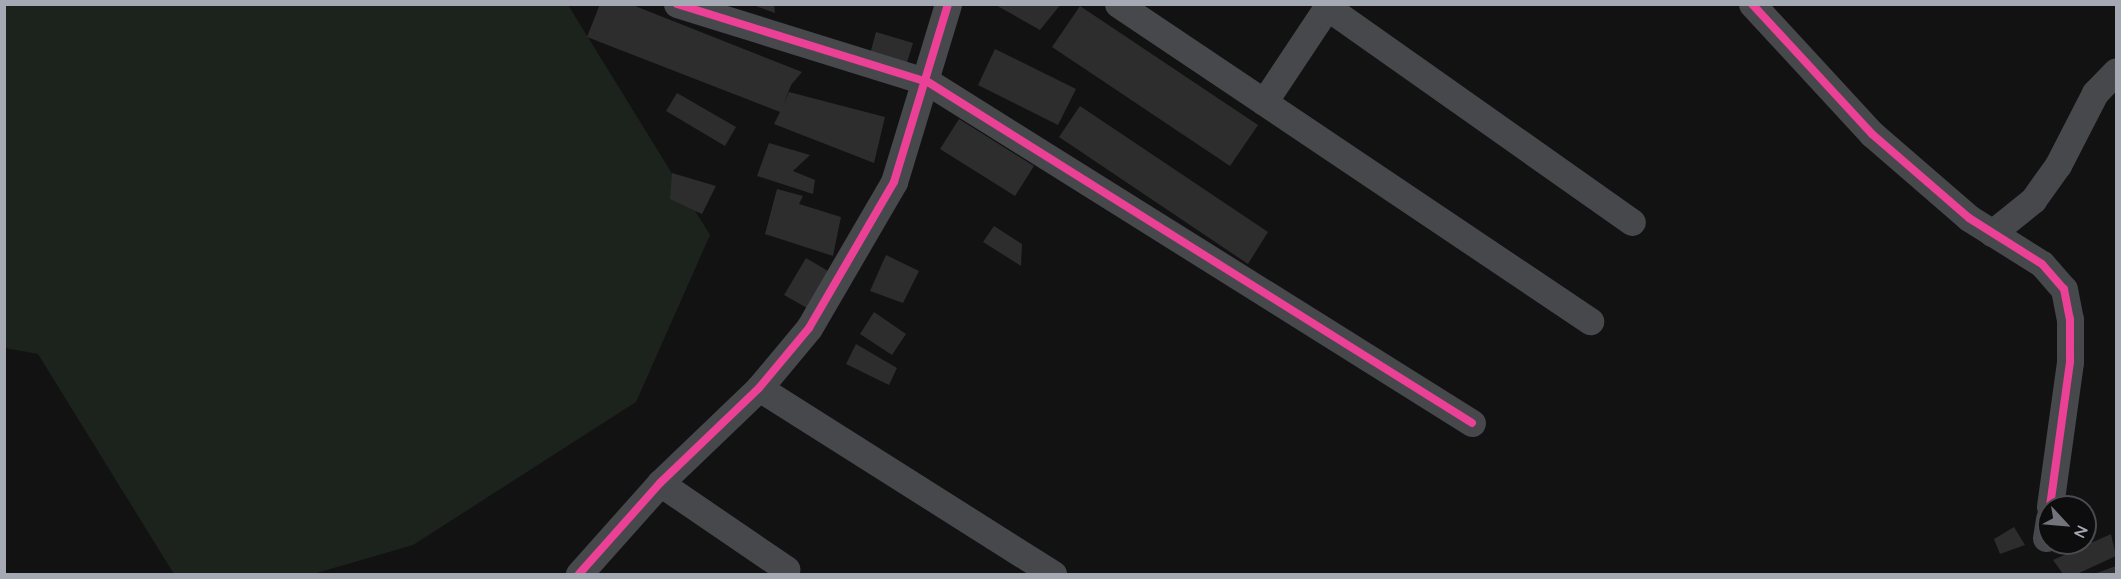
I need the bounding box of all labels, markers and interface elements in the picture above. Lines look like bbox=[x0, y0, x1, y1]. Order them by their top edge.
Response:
north arrow bbox=[2037, 495, 2097, 555]
text: N bbox=[2070, 522, 2093, 542]

